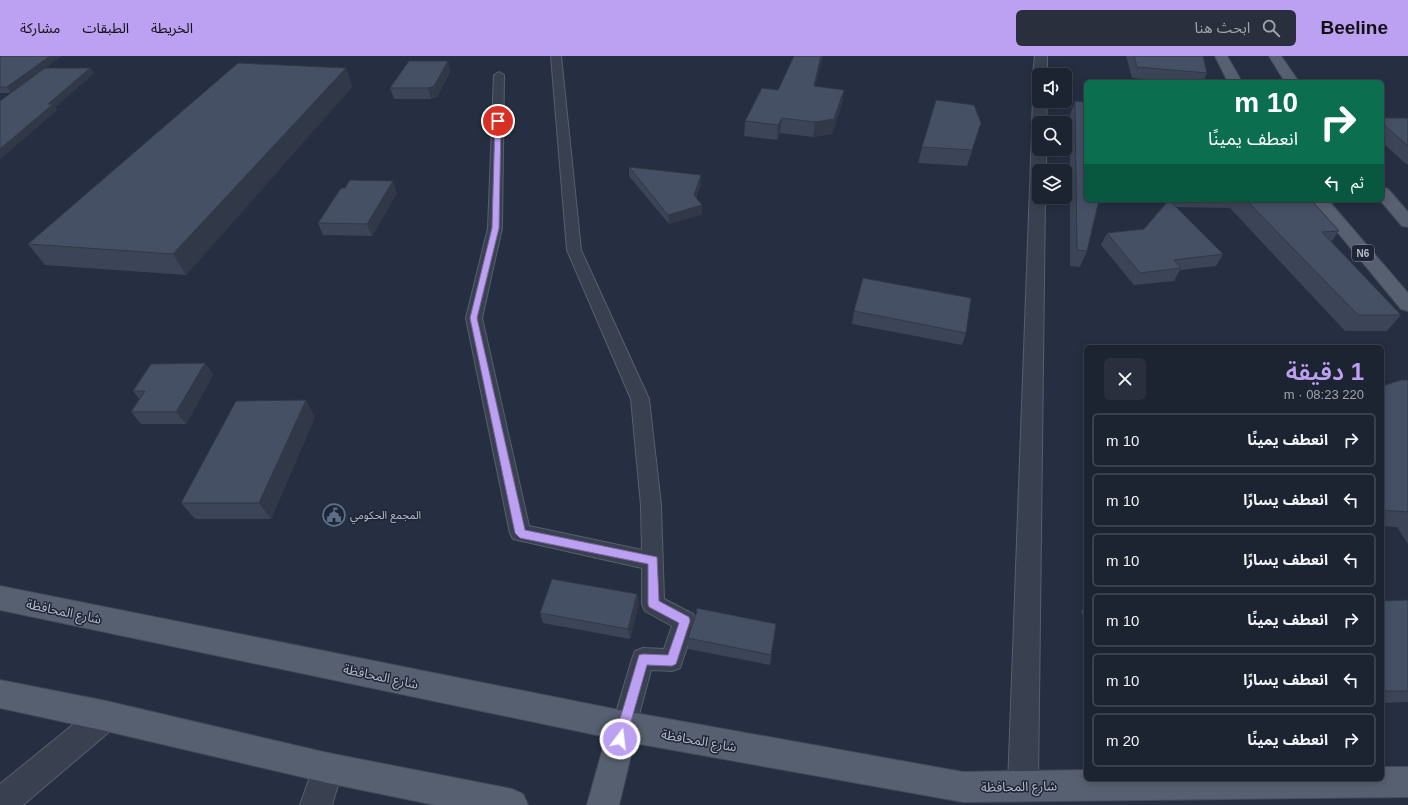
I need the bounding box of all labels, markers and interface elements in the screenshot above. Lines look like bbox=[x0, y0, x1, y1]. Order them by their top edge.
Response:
search box bbox=[1016, 10, 1296, 46]
icon: search bbox=[1260, 17, 1282, 39]
text: Beeline bbox=[1320, 17, 1388, 38]
text: ابحث هنا bbox=[1195, 19, 1250, 36]
text: مشاركة bbox=[20, 20, 60, 36]
text: الطبقات bbox=[82, 20, 129, 36]
text: الخريطة bbox=[151, 20, 193, 36]
map controls bbox=[1032, 68, 1072, 204]
button: sound bbox=[1032, 68, 1072, 108]
text: 10 m bbox=[1234, 87, 1298, 118]
icon: right bbox=[1312, 96, 1364, 148]
pin bbox=[481, 104, 515, 138]
icon: arrive bbox=[487, 110, 509, 132]
button: search bbox=[1032, 116, 1072, 156]
text: انعطف يمينًا bbox=[1208, 129, 1298, 149]
button: layers bbox=[1032, 164, 1072, 204]
icon: left bbox=[1321, 172, 1343, 194]
text: ثم bbox=[1351, 174, 1364, 191]
road number: N6 bbox=[1352, 245, 1374, 261]
button: close bbox=[1104, 358, 1146, 400]
text: 1 دقيقة bbox=[1286, 358, 1364, 385]
text: 220 m · 08:23 bbox=[1284, 387, 1364, 402]
icon: right bbox=[1340, 429, 1362, 451]
text: انعطف يمينًا bbox=[1247, 431, 1328, 448]
text: 10 m bbox=[1106, 432, 1139, 449]
icon: left bbox=[1340, 489, 1362, 511]
text: انعطف يسارًا bbox=[1243, 491, 1328, 508]
text: 10 m bbox=[1106, 492, 1139, 509]
public building icon: المجمع الحكومي bbox=[321, 502, 347, 528]
place label: المجمع الحكومي bbox=[350, 509, 421, 525]
icon: left bbox=[1340, 549, 1362, 571]
text: انعطف يسارًا bbox=[1243, 551, 1328, 568]
text: 10 m bbox=[1106, 552, 1139, 569]
street label: شارع المحافظة bbox=[24, 596, 103, 630]
icon: right bbox=[1340, 609, 1362, 631]
text: انعطف يمينًا bbox=[1247, 611, 1328, 628]
text: 10 m bbox=[1106, 612, 1139, 629]
street label: شارع المحافظة bbox=[341, 661, 420, 695]
icon: left bbox=[1340, 669, 1362, 691]
text: انعطف يسارًا bbox=[1243, 671, 1328, 688]
text: 10 m bbox=[1106, 672, 1139, 689]
position arrow bbox=[599, 718, 641, 760]
street label: شارع المحافظة bbox=[659, 726, 738, 757]
icon: right bbox=[1340, 729, 1362, 751]
text: انعطف يمينًا bbox=[1247, 731, 1328, 748]
text: 20 m bbox=[1106, 732, 1139, 749]
street label: شارع المحافظة bbox=[981, 778, 1057, 798]

